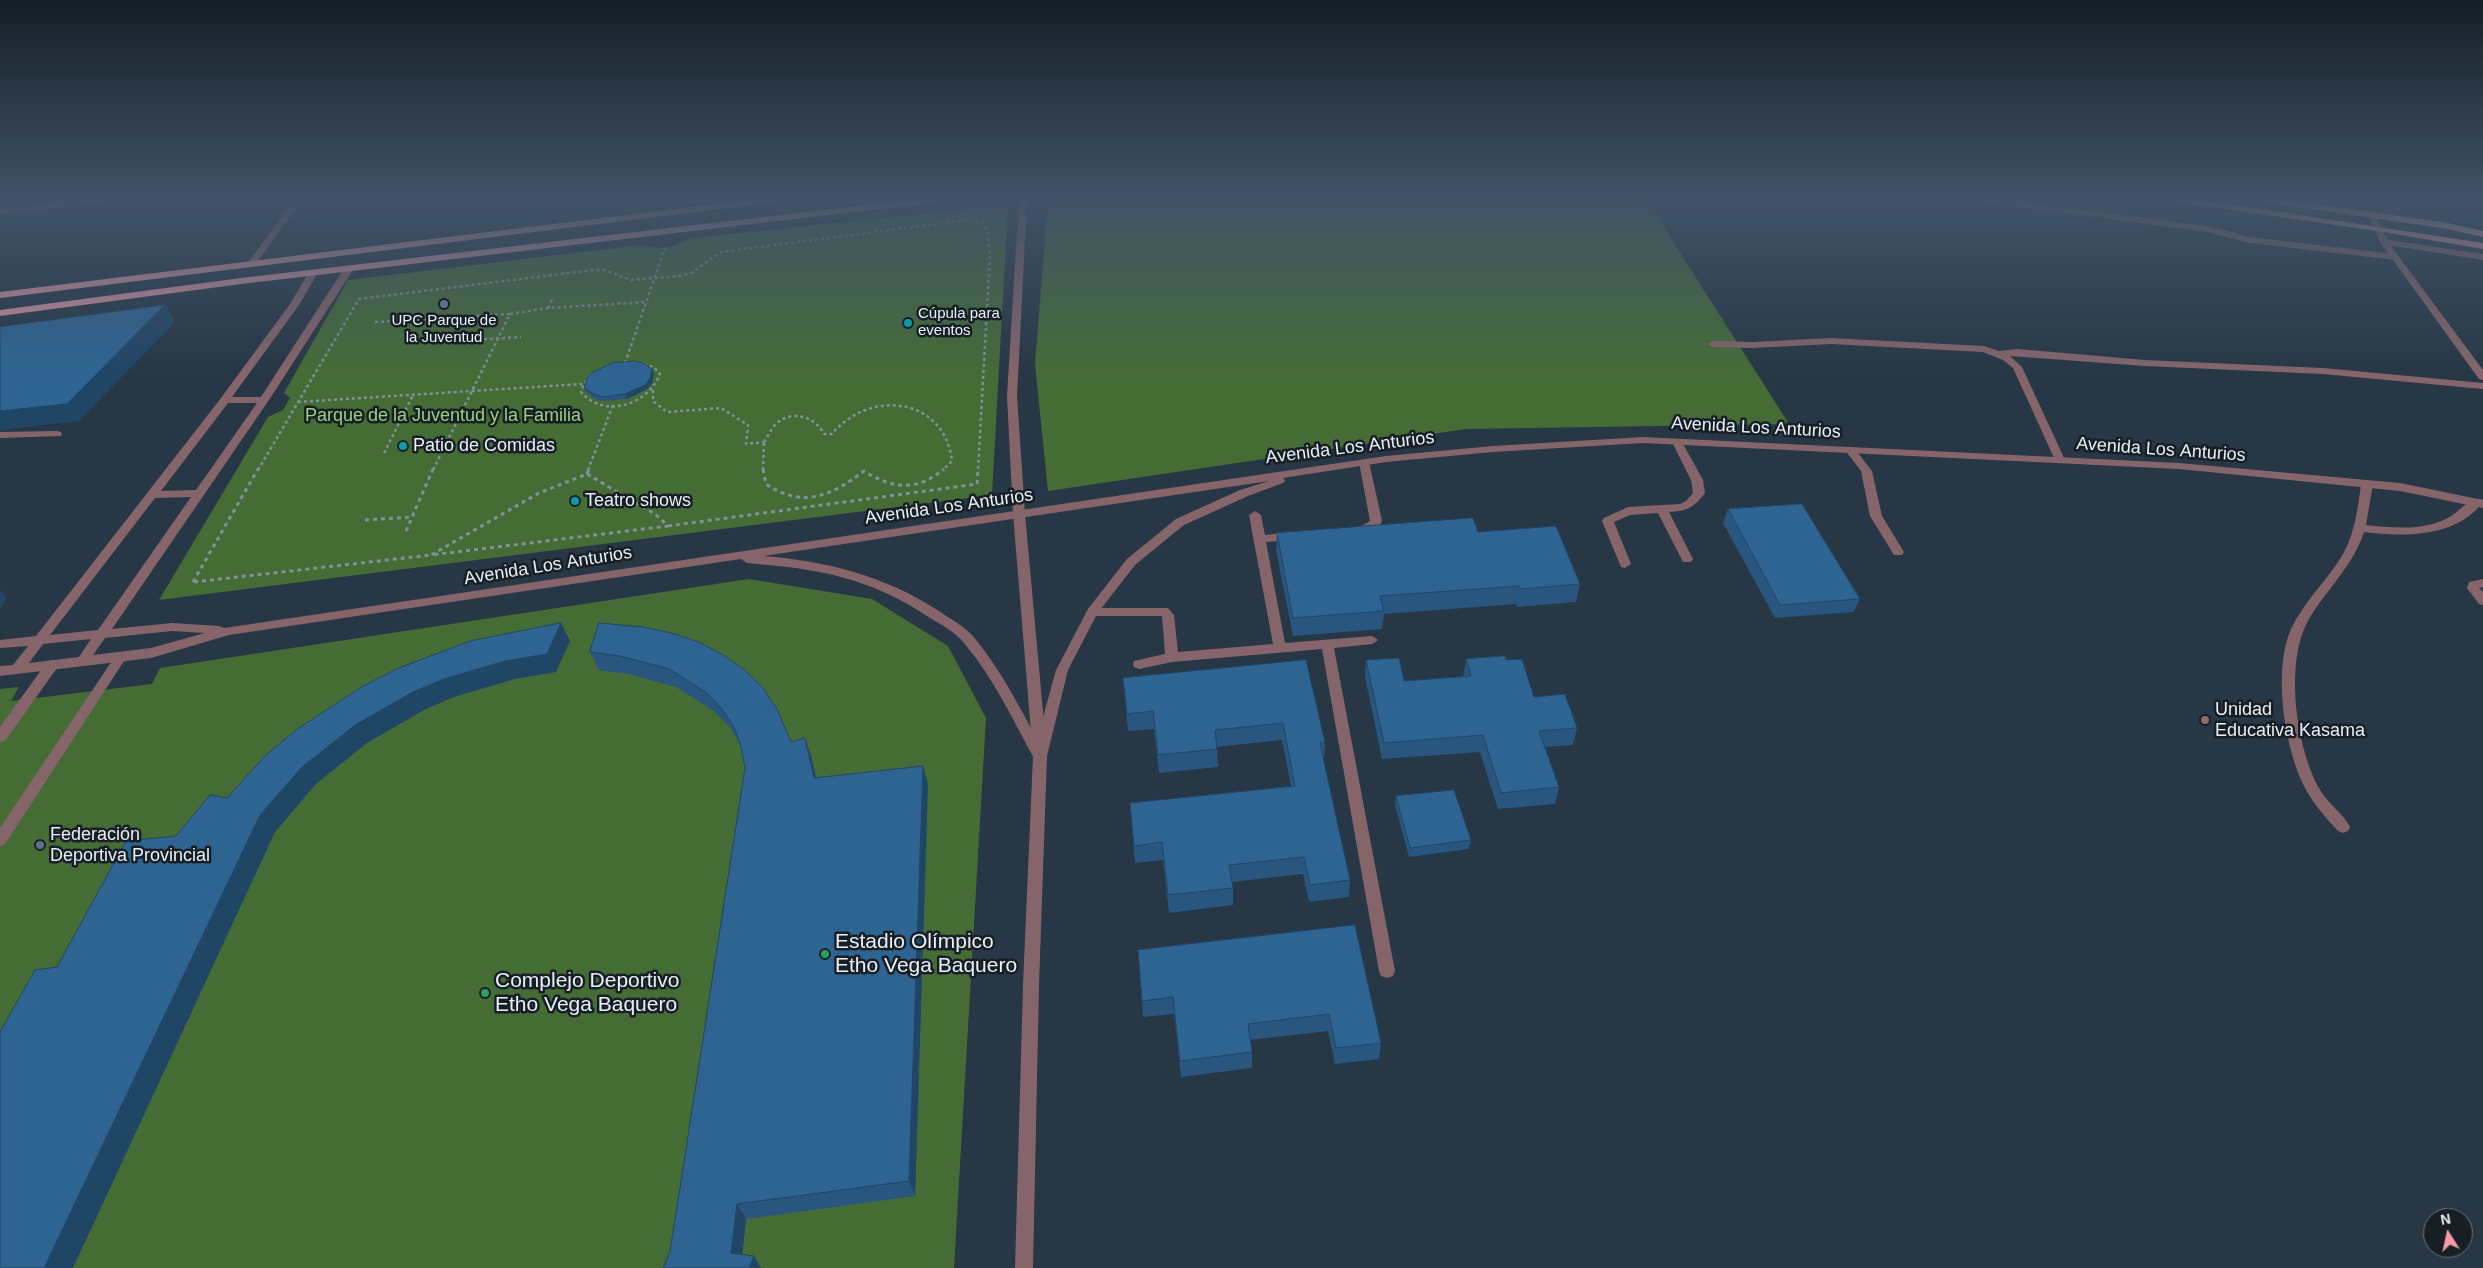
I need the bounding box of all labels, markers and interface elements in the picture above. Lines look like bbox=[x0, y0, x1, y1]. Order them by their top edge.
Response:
marker: UPC Parque de la Juventud bbox=[438, 298, 450, 310]
place label: Cúpula para eventos bbox=[918, 305, 1000, 340]
place label: UPC Parque de la Juventud bbox=[391, 312, 497, 347]
marker: Cúpula para eventos bbox=[902, 317, 914, 329]
park label: Parque de la Juventud y la Familia bbox=[305, 405, 581, 427]
street label: Avenida Los Anturios bbox=[1671, 413, 1841, 443]
street label: Avenida Los Anturios bbox=[1264, 427, 1436, 469]
street label: Avenida Los Anturios bbox=[2076, 433, 2246, 467]
place label: Patio de Comidas bbox=[413, 435, 555, 457]
marker: Patio de Comidas bbox=[397, 440, 409, 452]
street label: Avenida Los Anturios bbox=[863, 484, 1035, 530]
place label: Teatro shows bbox=[585, 490, 691, 512]
marker: Teatro shows bbox=[569, 495, 581, 507]
street label: Avenida Los Anturios bbox=[462, 542, 634, 590]
place label: Unidad Educativa Kasama bbox=[2215, 699, 2365, 742]
marker: Unidad Educativa Kasama bbox=[2199, 714, 2211, 726]
place label: Federación Deportiva Provincial bbox=[50, 824, 210, 866]
marker: Federación Deportiva Provincial bbox=[34, 839, 46, 851]
place label: Estadio Olímpico Etho Vega Baquero bbox=[835, 929, 1017, 979]
marker: Estadio Olímpico Etho Vega Baquero bbox=[819, 948, 831, 960]
place label: Complejo Deportivo Etho Vega Baquero bbox=[495, 968, 679, 1018]
marker: Complejo Deportivo Etho Vega Baquero bbox=[479, 987, 491, 999]
north arrow bbox=[2423, 1208, 2473, 1258]
text: N bbox=[2439, 1210, 2452, 1228]

